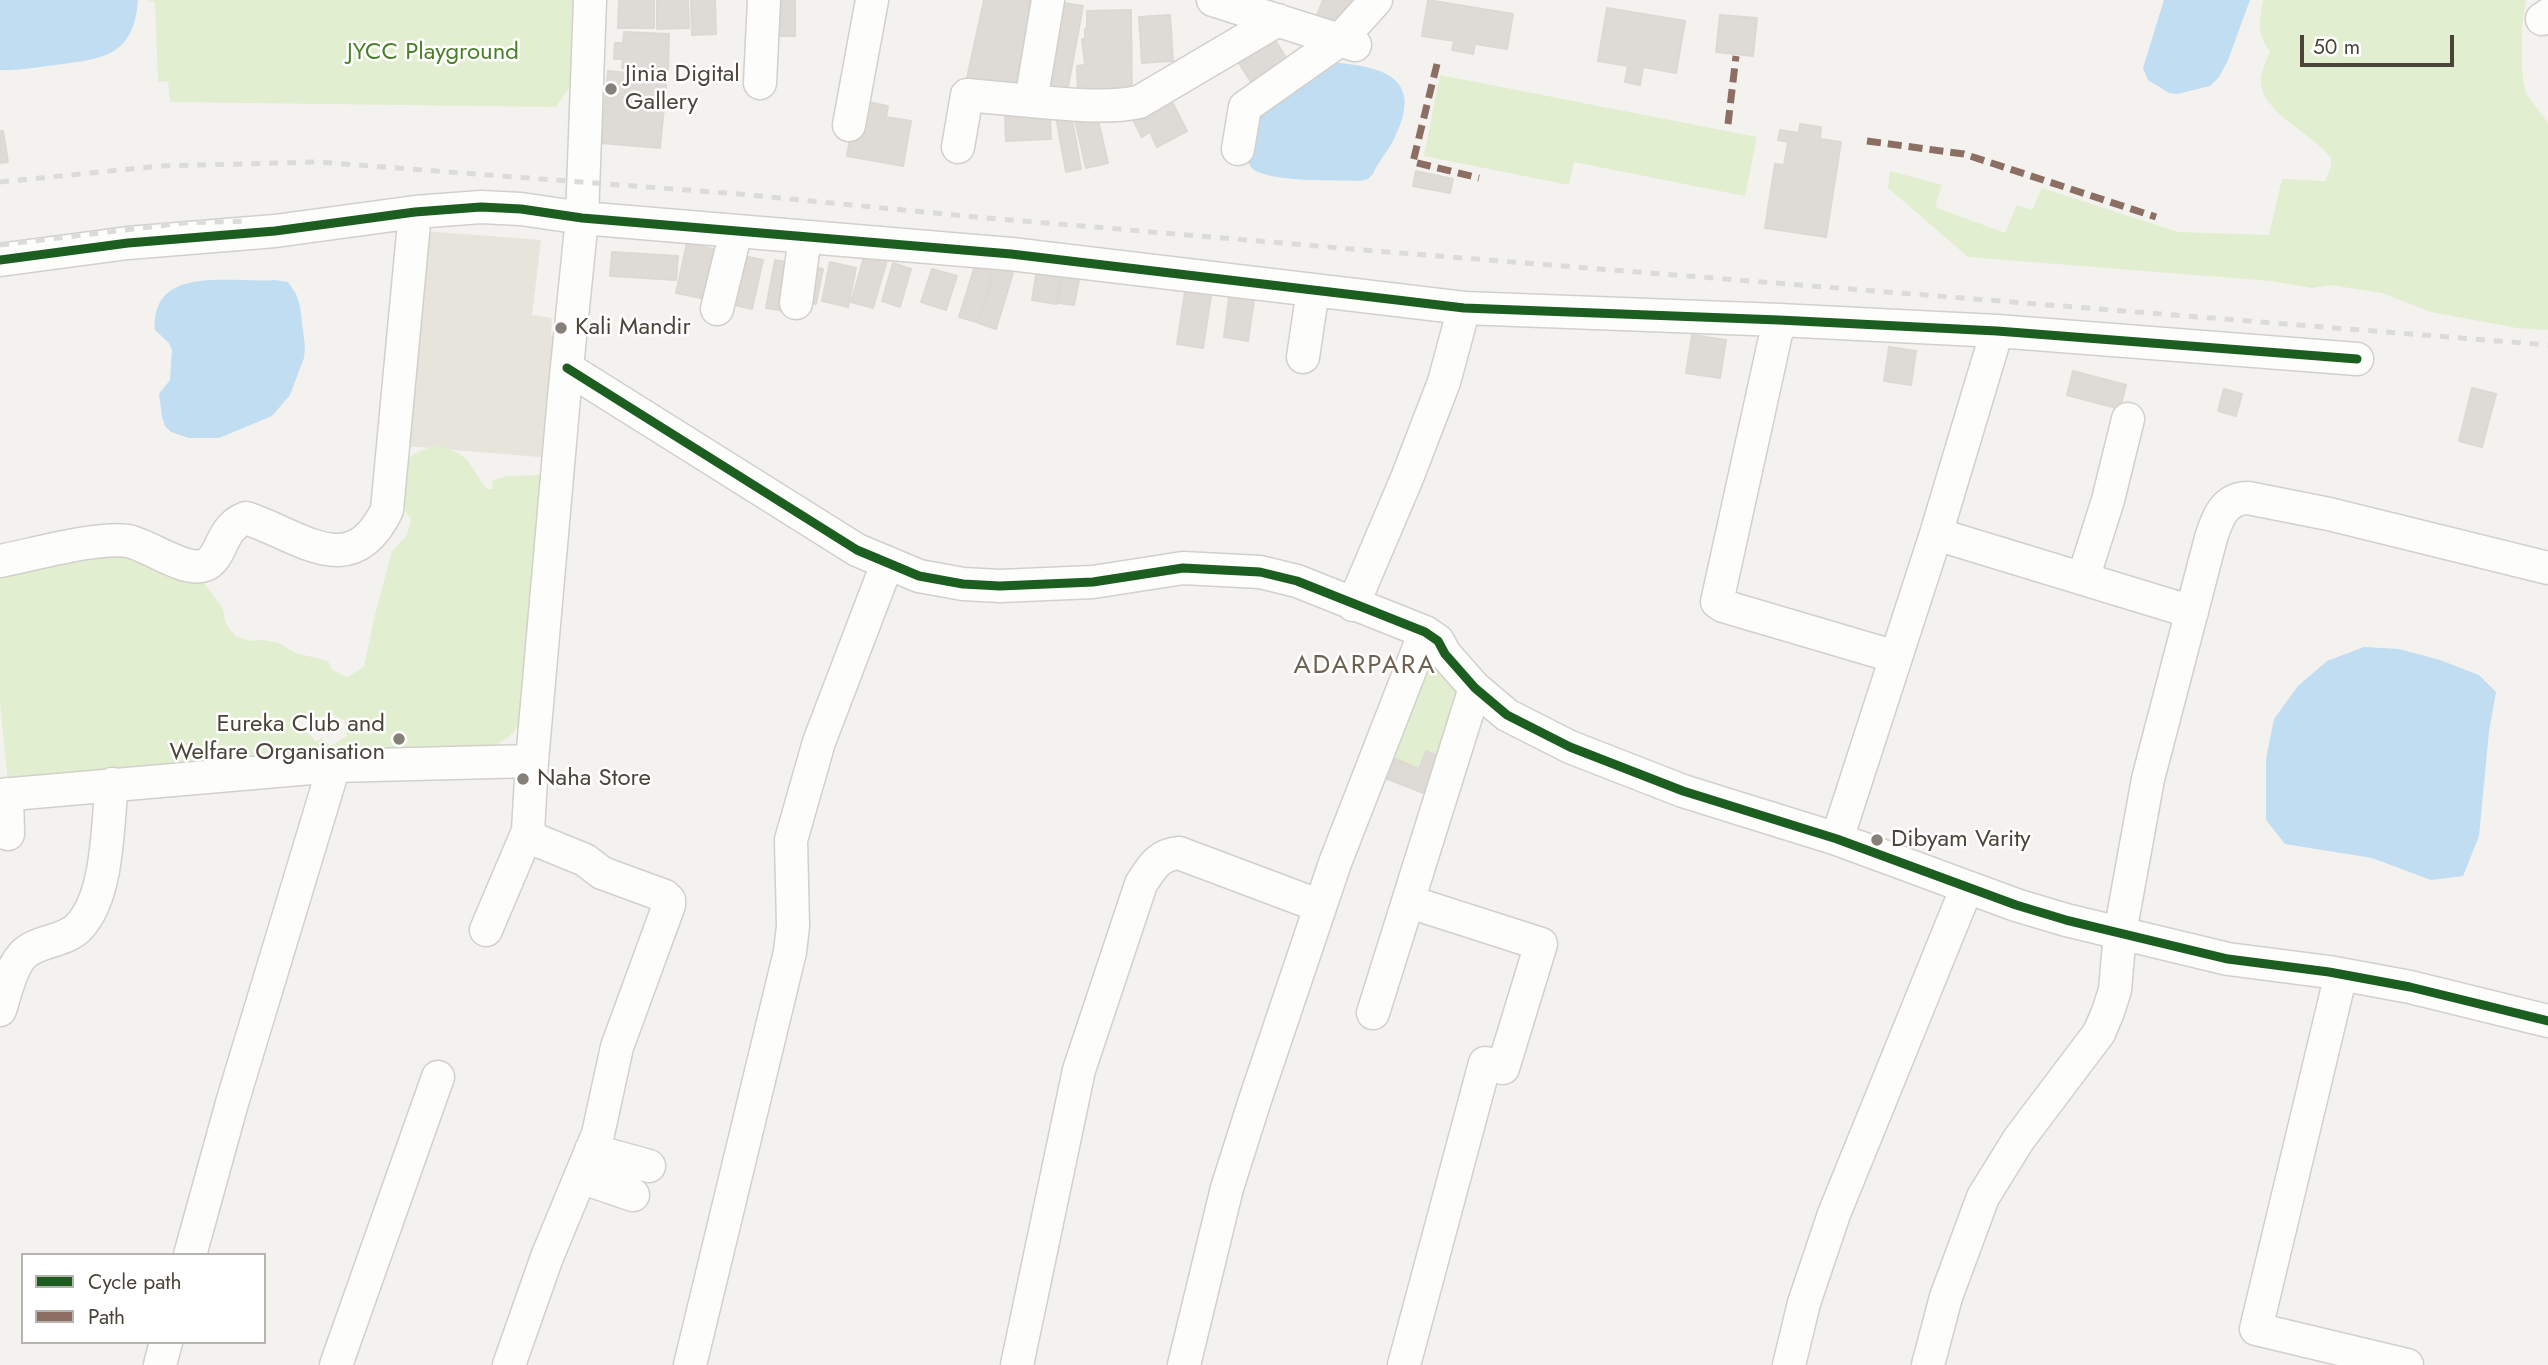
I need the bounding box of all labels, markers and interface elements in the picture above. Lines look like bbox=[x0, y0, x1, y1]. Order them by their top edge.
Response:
scale bar bbox=[2303, 21, 2457, 65]
text: 50 m bbox=[2313, 32, 2360, 62]
park label: JYCC Playground bbox=[347, 39, 519, 67]
place label: Jinia Digital Gallery bbox=[625, 61, 740, 117]
marker: Jinia Digital Gallery bbox=[603, 81, 619, 97]
place label: Kali Mandir bbox=[575, 314, 691, 342]
marker: Kali Mandir bbox=[553, 320, 569, 336]
district label: ADARPARA bbox=[1294, 651, 1436, 683]
place label: Eureka Club and Welfare Organisation bbox=[170, 711, 385, 767]
marker: Eureka Club and Welfare Organisation bbox=[391, 731, 407, 747]
place label: Naha Store bbox=[537, 765, 651, 793]
marker: Naha Store bbox=[515, 771, 531, 787]
place label: Dibyam Varity bbox=[1891, 826, 2031, 854]
marker: Dibyam Varity bbox=[1869, 832, 1885, 848]
legend bbox=[21, 1253, 266, 1344]
text: Cycle path bbox=[88, 1267, 181, 1297]
text: Path bbox=[88, 1302, 125, 1332]

